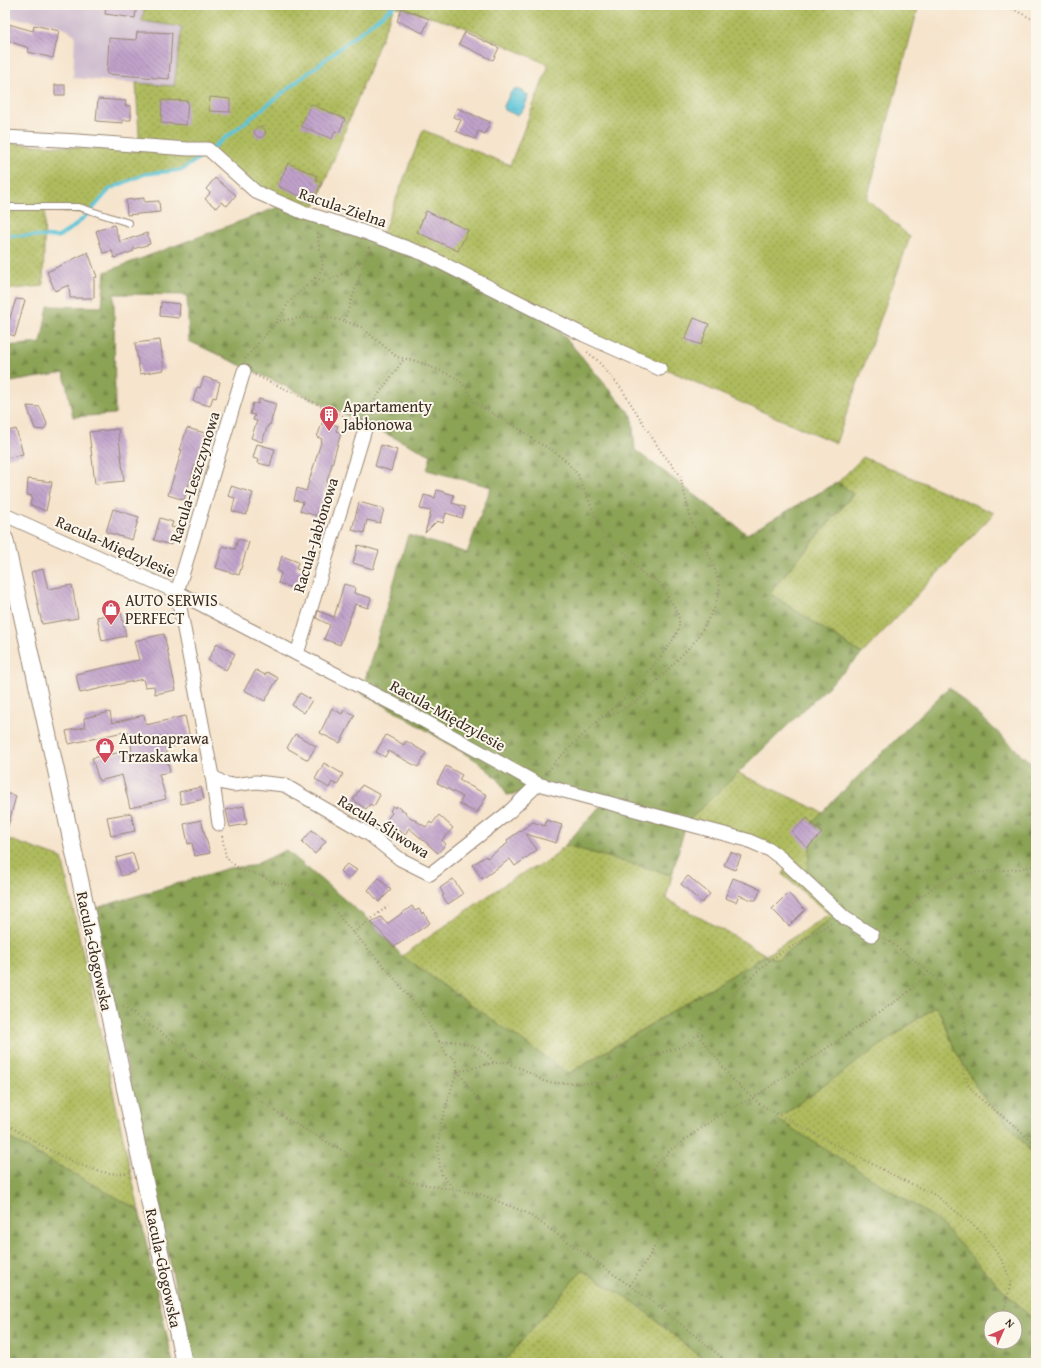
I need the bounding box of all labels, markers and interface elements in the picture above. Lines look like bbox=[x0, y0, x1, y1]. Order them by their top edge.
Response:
street label: Racula-Zielna bbox=[296, 181, 391, 233]
place label: Apartamenty Jabłonowa bbox=[341, 394, 432, 436]
building icon: Apartamenty Jabłonowa bbox=[318, 404, 340, 432]
street label: Racula-Leszczynowa bbox=[163, 408, 226, 546]
street label: Racula-Jabłonowa bbox=[286, 474, 344, 596]
street label: Racula-Międzylesie bbox=[52, 509, 180, 583]
place label: AUTO SERWIS PERFECT bbox=[125, 588, 218, 630]
shop icon: AUTO SERWIS PERFECT bbox=[100, 598, 122, 626]
street label: Racula-Międzylesie bbox=[386, 673, 510, 757]
place label: Autonaprawa Trzaskawka bbox=[119, 726, 209, 768]
shop icon: Autonaprawa Trzaskawka bbox=[94, 736, 116, 764]
street label: Racula-Śliwowa bbox=[333, 788, 435, 864]
street label: Racula-Głogowska bbox=[71, 889, 119, 1013]
street label: Racula-Głogowska bbox=[140, 1206, 188, 1330]
north arrow bbox=[983, 1310, 1023, 1350]
text: N bbox=[1002, 1315, 1019, 1332]

